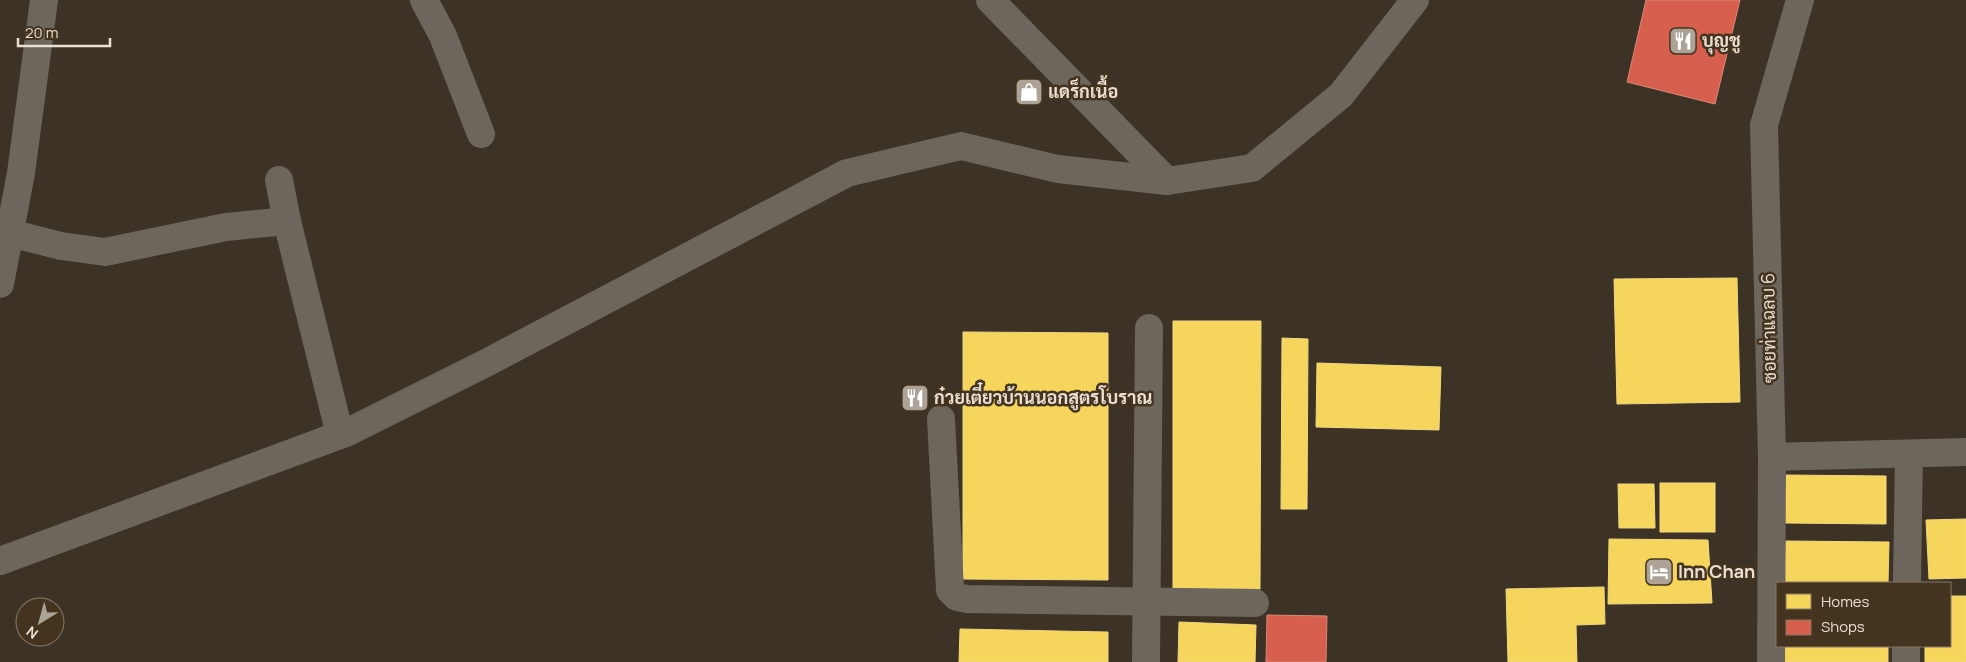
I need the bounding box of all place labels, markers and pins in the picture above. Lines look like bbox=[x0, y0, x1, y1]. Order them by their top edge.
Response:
restaurant icon: บุญชู bbox=[1668, 26, 1698, 56]
place label: บุญชู bbox=[1702, 28, 1741, 55]
place label: แดร็กเนื้อ bbox=[1048, 75, 1118, 103]
shop icon: แดร็กเนื้อ bbox=[1014, 77, 1044, 107]
place label: ก๋วยเตี๋ยวบ้านนอกสูตรโบราณ bbox=[934, 382, 1152, 411]
restaurant icon: ก๋วยเตี๋ยวบ้านนอกสูตรโบราณ bbox=[900, 383, 930, 413]
hotel icon: Inn Chan bbox=[1644, 557, 1674, 587]
place label: Inn Chan bbox=[1678, 559, 1755, 583]

